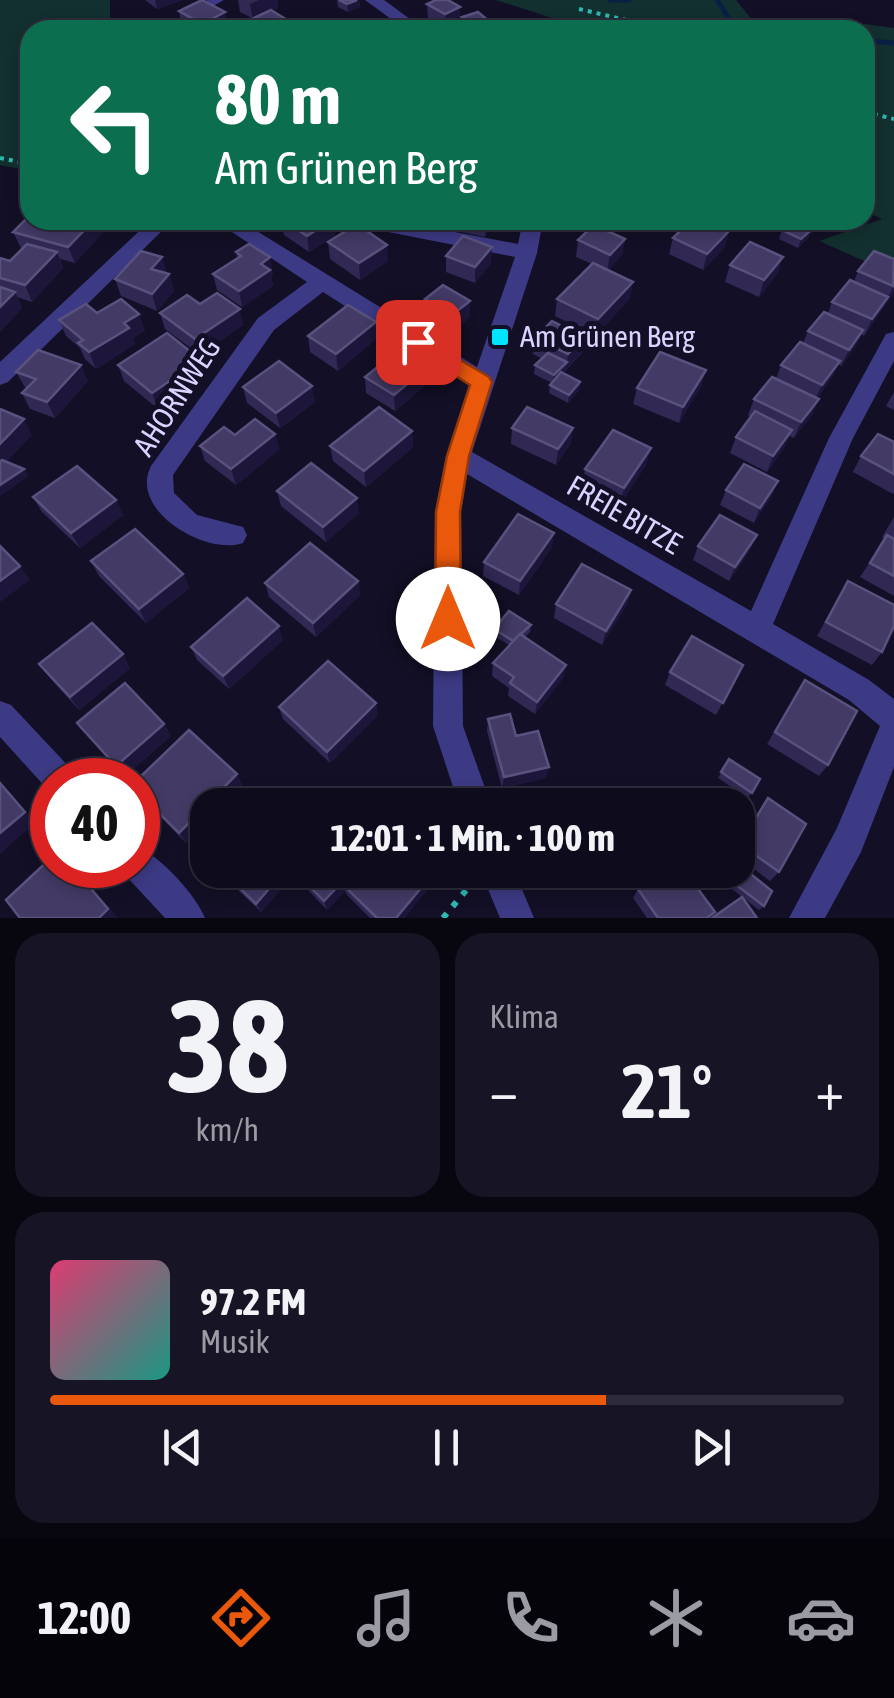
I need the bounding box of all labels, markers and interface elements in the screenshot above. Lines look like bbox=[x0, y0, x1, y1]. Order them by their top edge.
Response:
text: 80 m bbox=[215, 59, 341, 139]
icon: left bbox=[50, 60, 180, 190]
text: Am Grünen Berg bbox=[215, 142, 478, 194]
pin bbox=[376, 300, 461, 385]
icon: arrive bbox=[391, 315, 446, 370]
place label: Am Grünen Berg bbox=[520, 319, 695, 353]
marker: Am Grünen Berg bbox=[489, 326, 511, 348]
street label: AHORNWEG bbox=[126, 332, 227, 461]
street label: FREIE BITZE bbox=[562, 468, 688, 560]
position arrow bbox=[396, 567, 500, 671]
speed limit sign: 40 bbox=[30, 758, 160, 888]
text: 12:01 · 1 Min. · 100 m bbox=[330, 816, 615, 859]
text: 38 bbox=[166, 971, 288, 1120]
text: Klima bbox=[490, 998, 559, 1035]
text: 21° bbox=[621, 1048, 712, 1134]
text: − bbox=[490, 1059, 518, 1122]
text: + bbox=[815, 1059, 844, 1122]
text: km/h bbox=[196, 1111, 259, 1148]
text: 97.2 FM bbox=[200, 1280, 306, 1323]
text: Musik bbox=[200, 1323, 270, 1360]
icon: previous bbox=[155, 1420, 210, 1475]
icon: pause bbox=[419, 1420, 474, 1475]
icon: next bbox=[684, 1420, 739, 1475]
icon: directions bbox=[206, 1583, 276, 1653]
icon: music bbox=[351, 1583, 421, 1653]
icon: phone bbox=[496, 1583, 566, 1653]
icon: climate bbox=[641, 1583, 711, 1653]
icon: car bbox=[786, 1583, 856, 1653]
text: 12:00 bbox=[38, 1592, 131, 1644]

